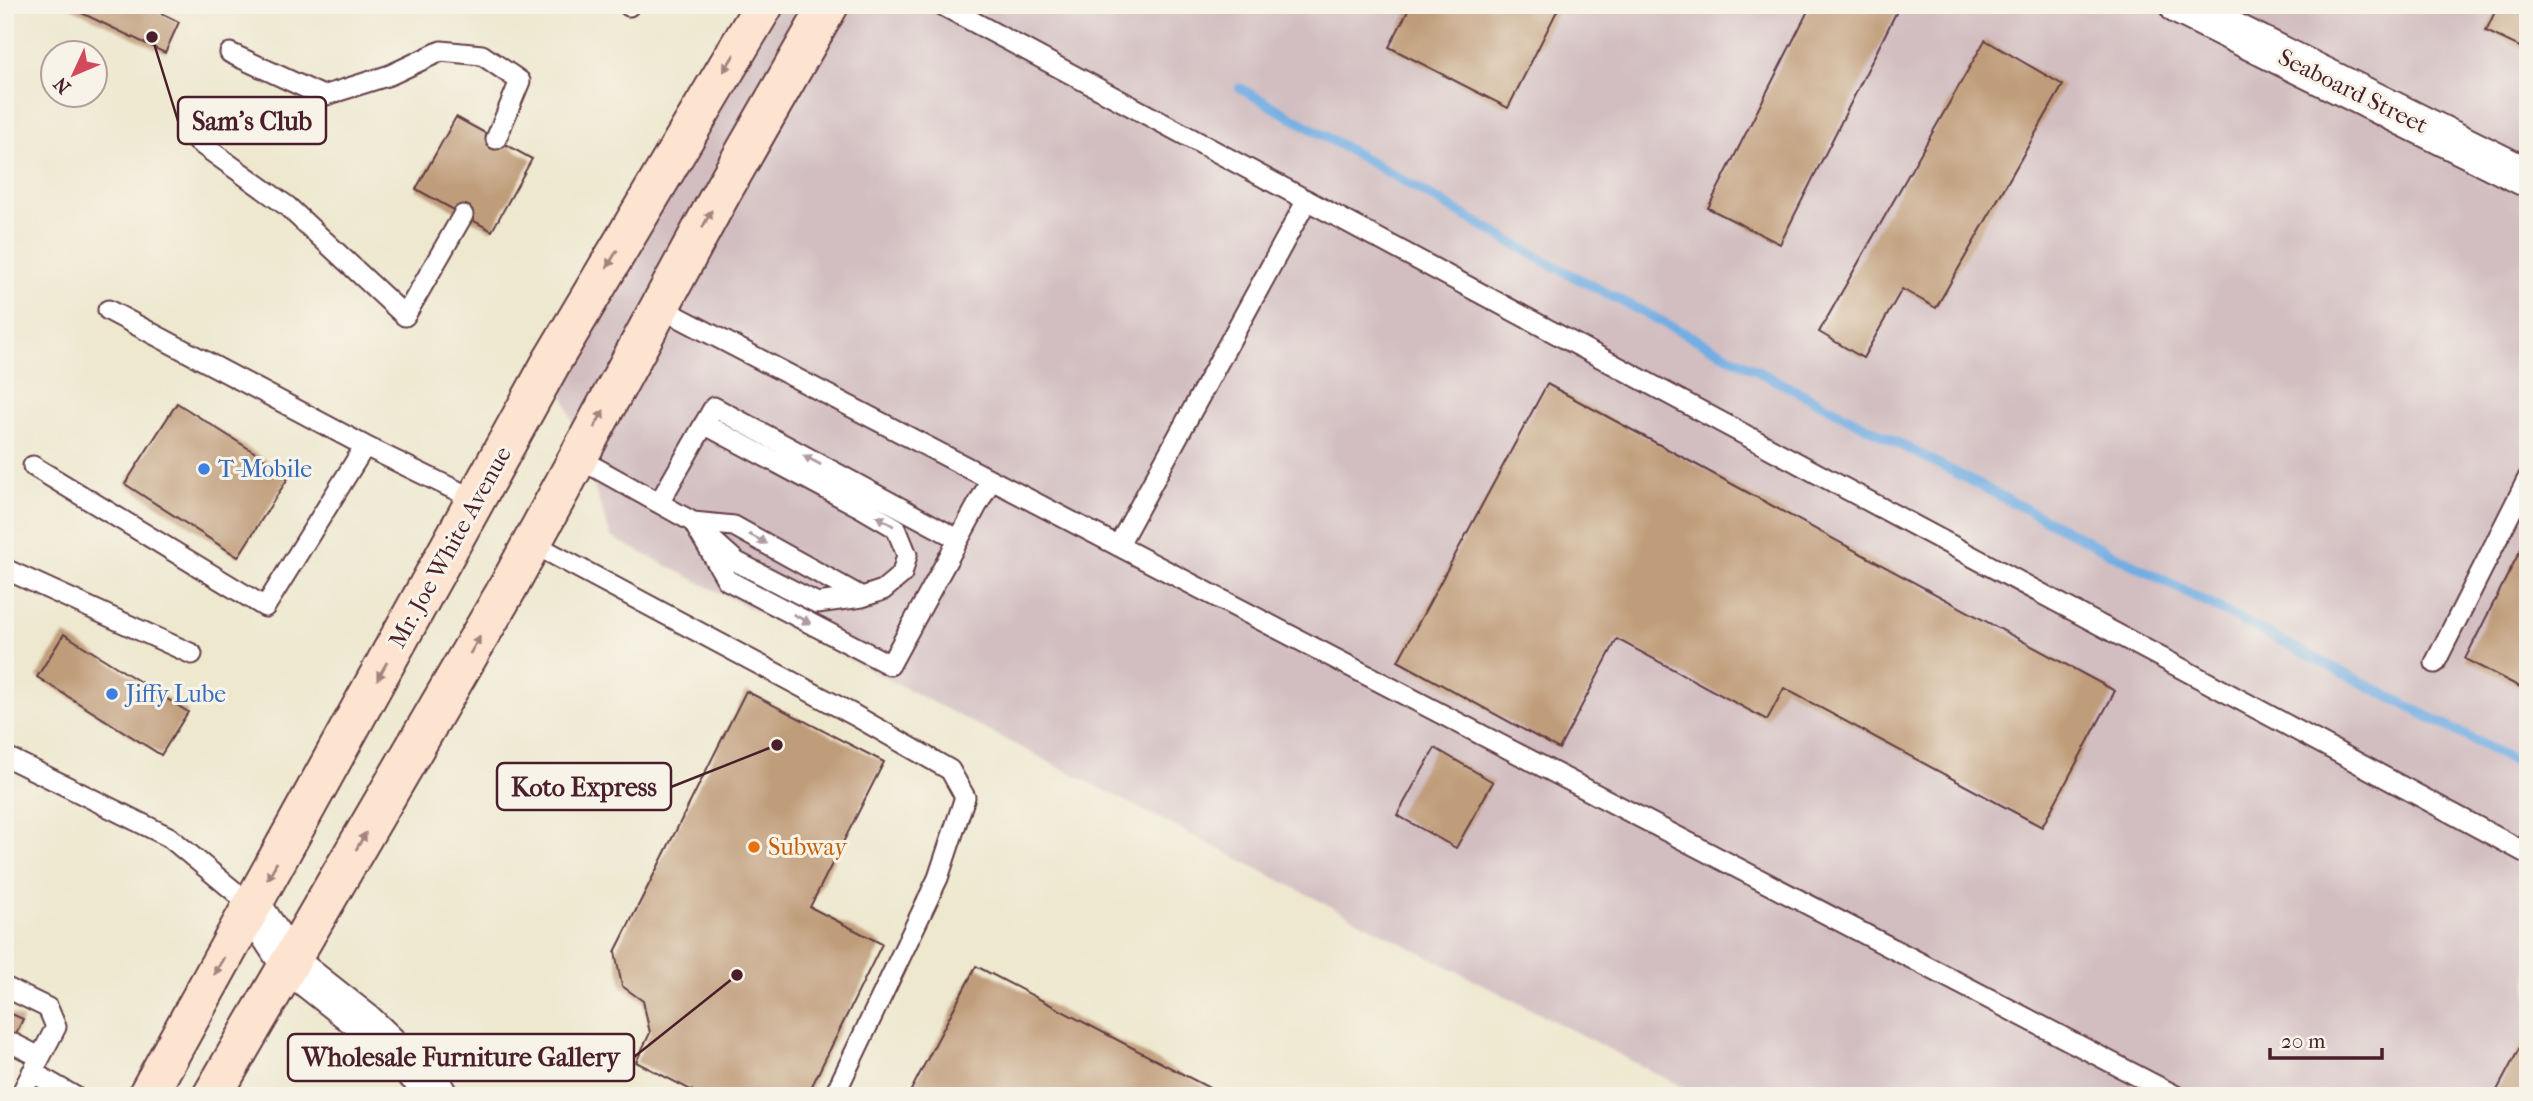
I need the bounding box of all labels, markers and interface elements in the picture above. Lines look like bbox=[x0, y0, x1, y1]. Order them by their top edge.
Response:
north arrow bbox=[38, 38, 108, 108]
street label: Seaboard Street bbox=[2274, 43, 2433, 139]
one-way arrow bbox=[722, 54, 735, 73]
text: N bbox=[49, 72, 75, 98]
callout: Sam's Club bbox=[178, 97, 326, 144]
text: Sam's Club bbox=[192, 106, 313, 137]
one-way arrow bbox=[701, 208, 713, 228]
one-way arrow bbox=[606, 249, 619, 268]
one-way arrow bbox=[594, 409, 605, 429]
street label: Mr. Joe White Avenue bbox=[383, 441, 517, 653]
one-way arrow bbox=[802, 454, 822, 465]
place label: T-Mobile bbox=[218, 455, 312, 483]
marker: T-Mobile bbox=[196, 461, 212, 477]
one-way arrow bbox=[875, 515, 894, 528]
one-way arrow bbox=[748, 533, 768, 545]
one-way arrow bbox=[793, 613, 813, 625]
one-way arrow bbox=[469, 635, 481, 654]
one-way arrow bbox=[376, 661, 387, 681]
place label: Jiffy Lube bbox=[124, 680, 226, 708]
marker: Jiffy Lube bbox=[104, 686, 120, 702]
callout: Koto Express bbox=[497, 763, 671, 810]
text: Koto Express bbox=[511, 772, 657, 803]
one-way arrow bbox=[355, 832, 367, 851]
place label: Subway bbox=[768, 833, 848, 861]
marker: Subway bbox=[746, 839, 762, 855]
one-way arrow bbox=[266, 861, 278, 880]
one-way arrow bbox=[214, 957, 226, 977]
scale bar bbox=[2270, 1017, 2382, 1061]
text: 20 m bbox=[2281, 1029, 2326, 1053]
callout: Wholesale Furniture Gallery bbox=[288, 1034, 634, 1081]
text: Wholesale Furniture Gallery bbox=[301, 1042, 622, 1073]

